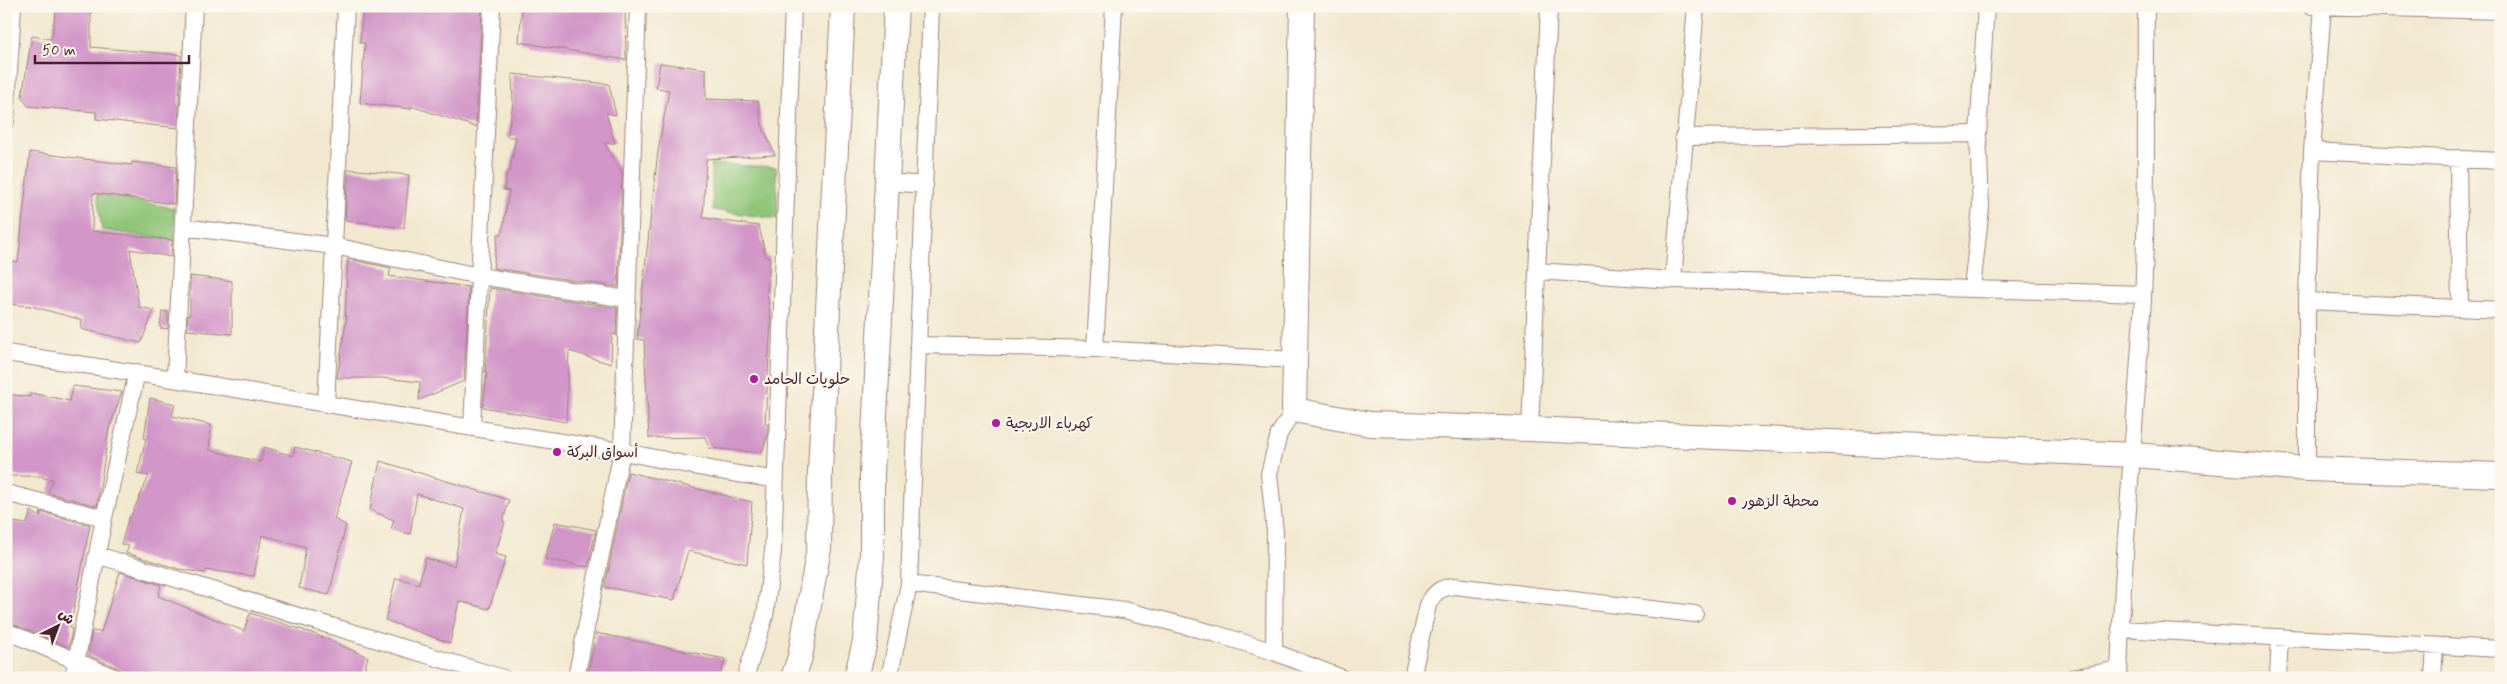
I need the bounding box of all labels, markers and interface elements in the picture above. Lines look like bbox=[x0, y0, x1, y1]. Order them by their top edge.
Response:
scale bar bbox=[35, 32, 189, 64]
text: 50 m bbox=[42, 41, 76, 61]
place label: حلويات الحامد bbox=[764, 370, 850, 390]
marker: حلويات الحامد bbox=[748, 373, 760, 385]
place label: كهرباء الاربجية bbox=[1006, 414, 1093, 434]
marker: كهرباء الاربجية bbox=[990, 417, 1002, 429]
place label: أسواق البركة bbox=[567, 443, 638, 463]
marker: أسواق البركة bbox=[551, 446, 563, 458]
place label: محطة الزهور bbox=[1741, 492, 1819, 512]
marker: محطة الزهور bbox=[1726, 495, 1738, 507]
north arrow bbox=[32, 602, 82, 652]
text: ش bbox=[54, 605, 78, 629]

